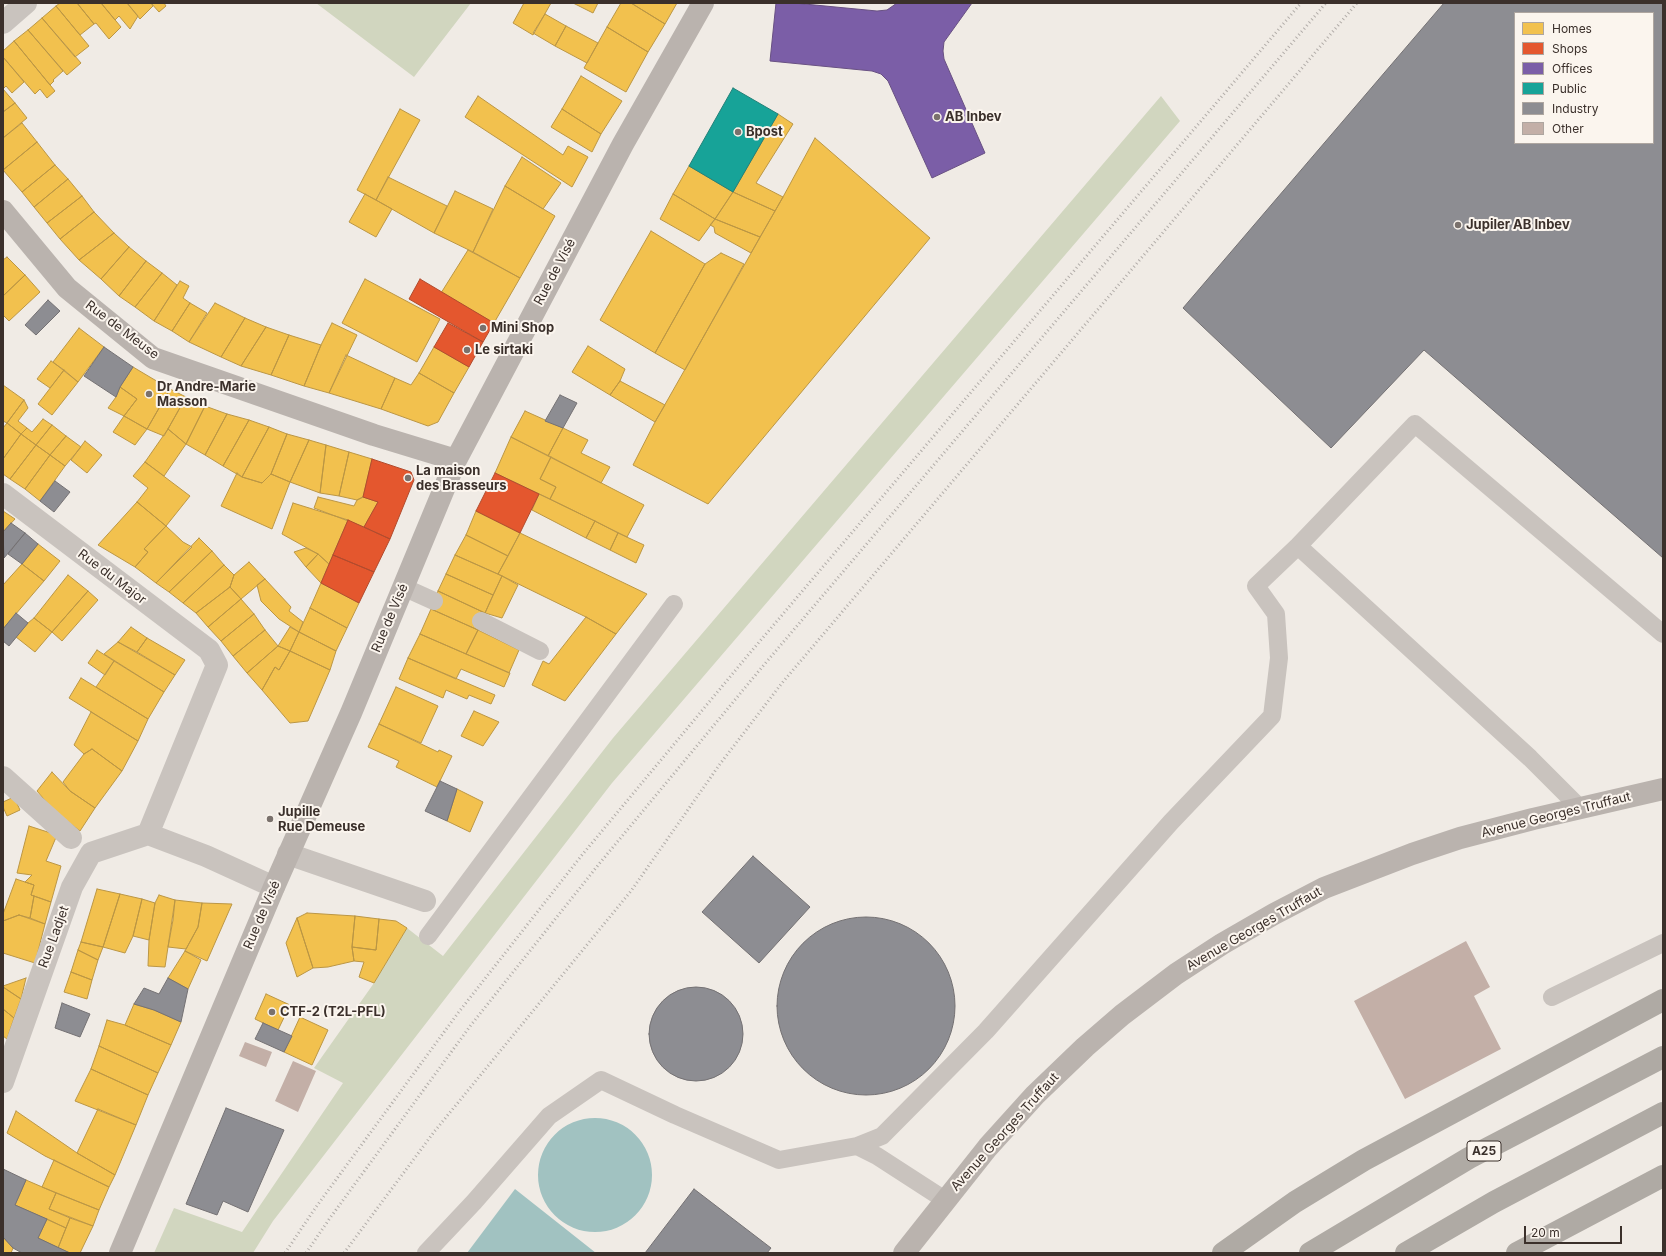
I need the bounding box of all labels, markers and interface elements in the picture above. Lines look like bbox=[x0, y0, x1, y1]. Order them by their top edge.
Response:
legend bbox=[1514, 12, 1654, 144]
text: Homes bbox=[1552, 21, 1592, 36]
text: Shops bbox=[1552, 41, 1588, 56]
text: Offices bbox=[1552, 61, 1593, 76]
text: Public bbox=[1552, 81, 1587, 96]
text: Industry bbox=[1552, 101, 1598, 116]
place label: AB Inbev bbox=[945, 109, 1002, 125]
marker: AB Inbev bbox=[932, 112, 942, 122]
text: Other bbox=[1552, 121, 1584, 136]
place label: Bpost bbox=[746, 124, 783, 140]
marker: Bpost bbox=[733, 127, 743, 137]
place label: Jupiler AB Inbev bbox=[1466, 217, 1570, 233]
marker: Jupiler AB Inbev bbox=[1453, 220, 1463, 230]
street label: Rue de Visé bbox=[531, 236, 579, 308]
street label: Rue de Meuse bbox=[82, 297, 162, 363]
place label: Mini Shop bbox=[491, 320, 554, 336]
marker: Mini Shop bbox=[478, 323, 488, 333]
place label: Le sirtaki bbox=[475, 342, 533, 358]
marker: Le sirtaki bbox=[462, 345, 472, 355]
place label: Dr Andre-Marie Masson bbox=[157, 379, 256, 410]
marker: Dr Andre-Marie Masson bbox=[144, 389, 154, 399]
place label: La maison des Brasseurs bbox=[416, 463, 507, 494]
marker: La maison des Brasseurs bbox=[403, 473, 413, 483]
street label: Rue du Major bbox=[75, 546, 149, 608]
street label: Rue de Visé bbox=[369, 581, 411, 655]
street label: Avenue Georges Truffaut bbox=[1480, 789, 1632, 841]
place label: Jupille Rue Demeuse bbox=[278, 804, 365, 835]
marker: Jupille Rue Demeuse bbox=[265, 814, 275, 824]
street label: Rue de Visé bbox=[241, 878, 283, 952]
street label: Avenue Georges Truffaut bbox=[1184, 884, 1324, 974]
street label: Rue Ladjet bbox=[36, 904, 72, 970]
place label: CTF-2 (T2L-PFL) bbox=[280, 1004, 386, 1020]
marker: CTF-2 (T2L-PFL) bbox=[267, 1007, 277, 1017]
street label: Avenue Georges Truffaut bbox=[948, 1070, 1062, 1194]
road number: A25 bbox=[1467, 1141, 1501, 1161]
scale bar bbox=[1526, 1218, 1624, 1244]
text: 20 m bbox=[1531, 1225, 1560, 1240]

